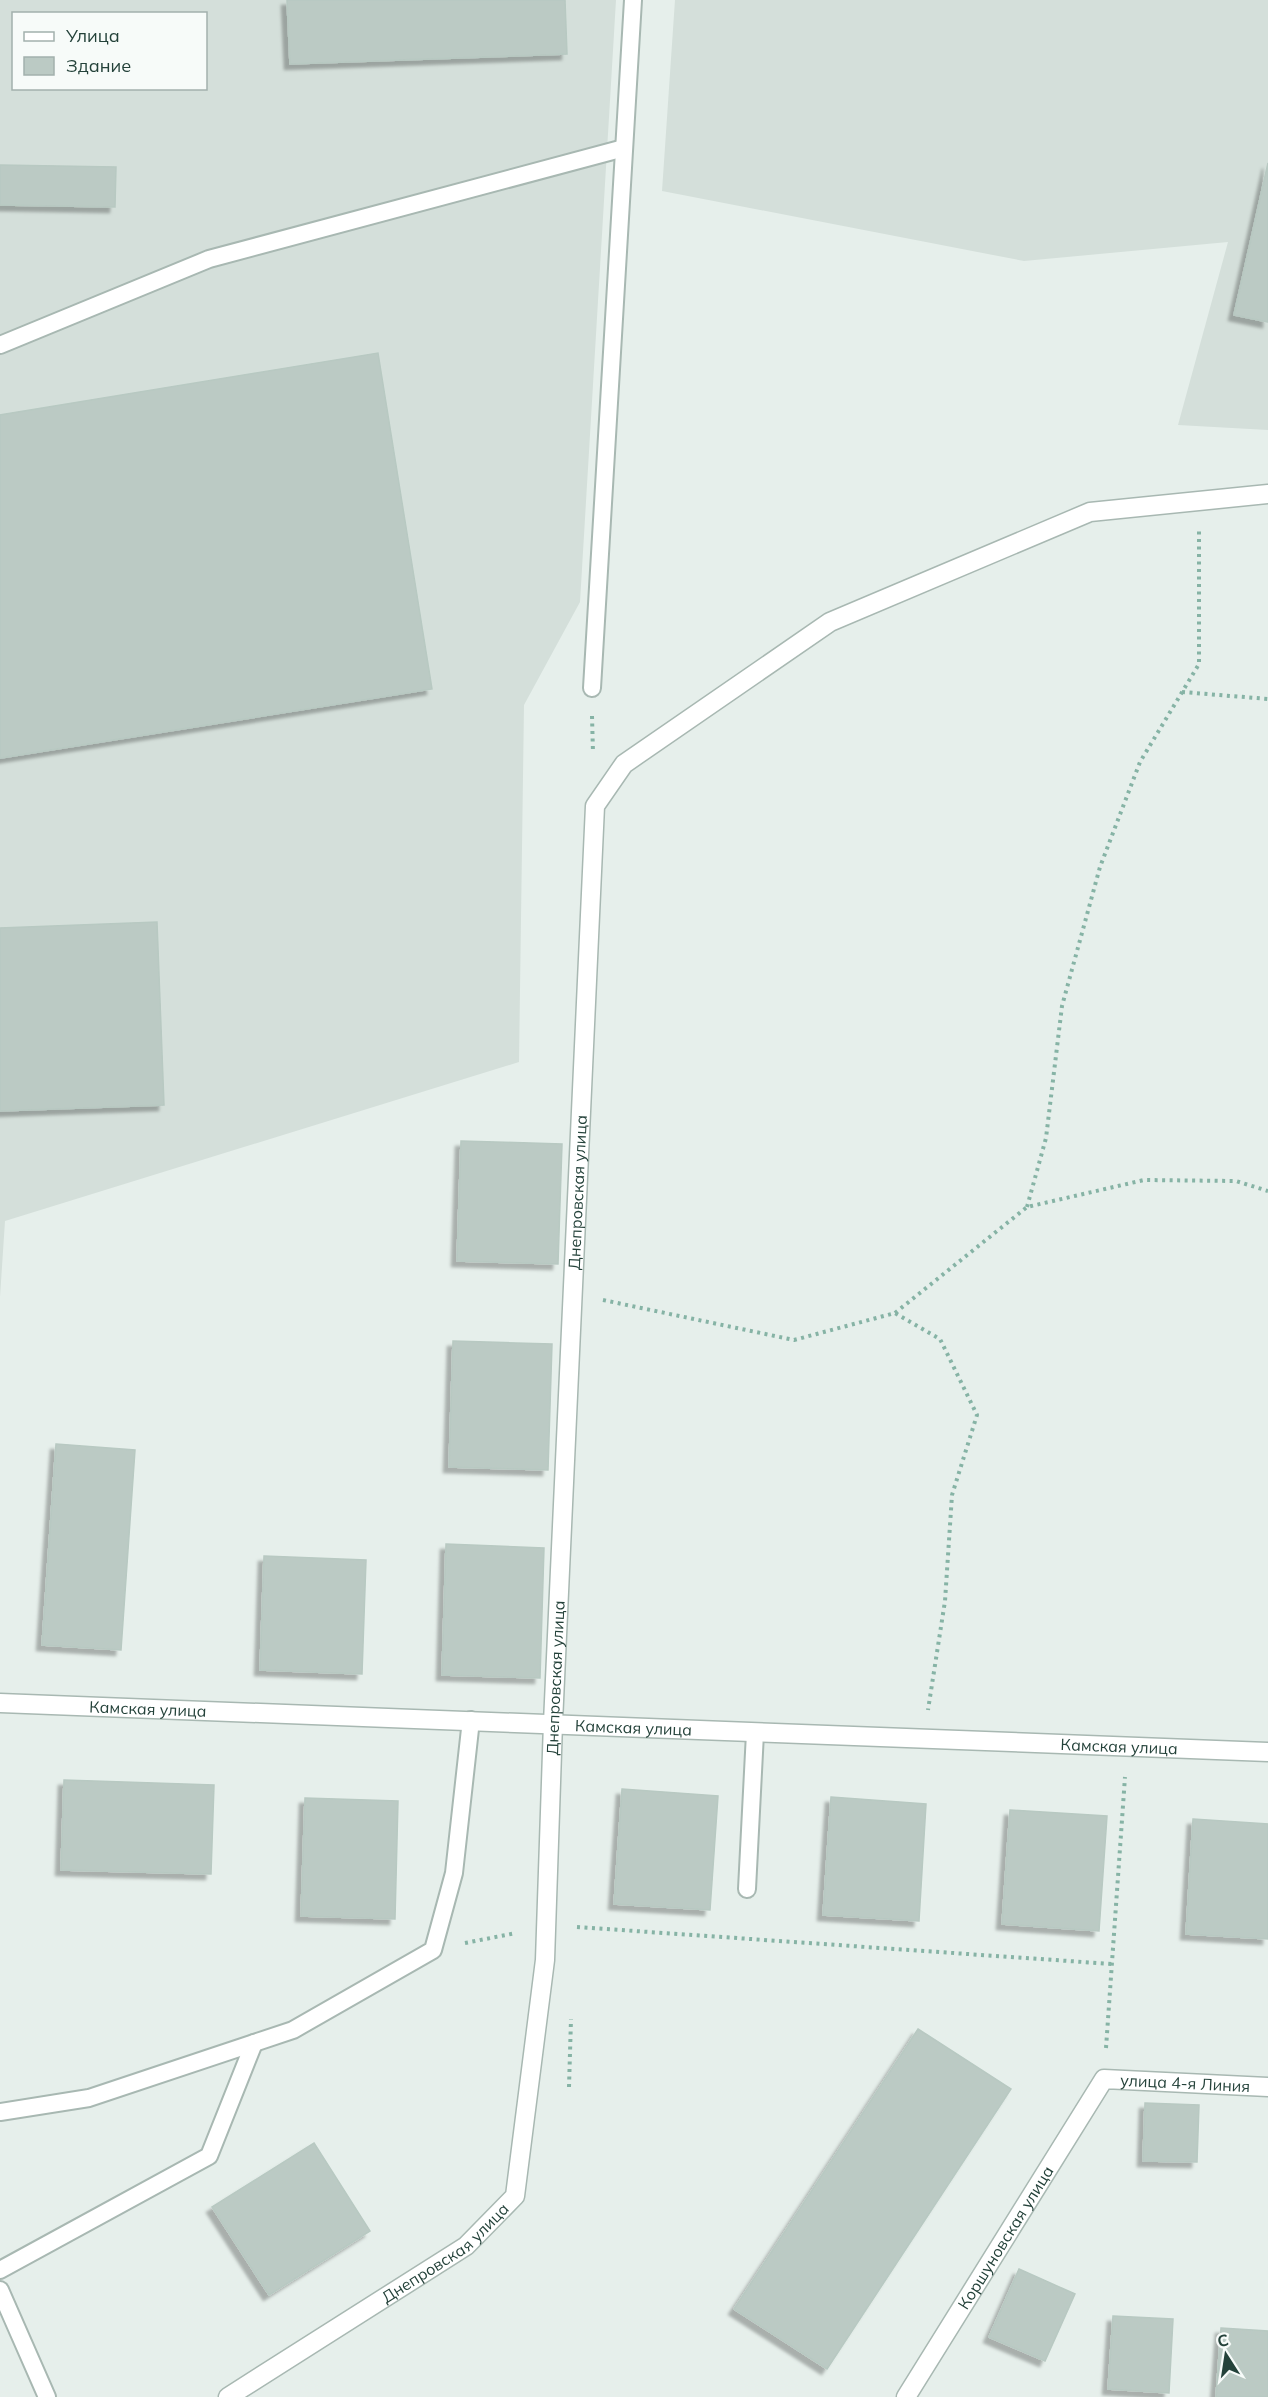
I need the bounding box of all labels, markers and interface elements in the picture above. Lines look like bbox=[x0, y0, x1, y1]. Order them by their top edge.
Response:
legend bbox=[12, 12, 207, 90]
text: Улица bbox=[65, 24, 120, 47]
text: Здание bbox=[66, 54, 131, 77]
street label: Днепровская улица bbox=[564, 1115, 591, 1270]
street label: Днепровская улица bbox=[542, 1600, 569, 1756]
street label: Камская улица bbox=[89, 1696, 207, 1721]
street label: Камская улица bbox=[575, 1715, 692, 1740]
street label: Камская улица bbox=[1060, 1734, 1178, 1759]
street label: улица 4-я Линия bbox=[1120, 2070, 1251, 2096]
street label: Коршуновская улица bbox=[953, 2162, 1058, 2313]
street label: Днепровская улица bbox=[378, 2199, 513, 2307]
north arrow bbox=[1196, 2325, 1256, 2385]
text: С bbox=[1215, 2329, 1230, 2351]

